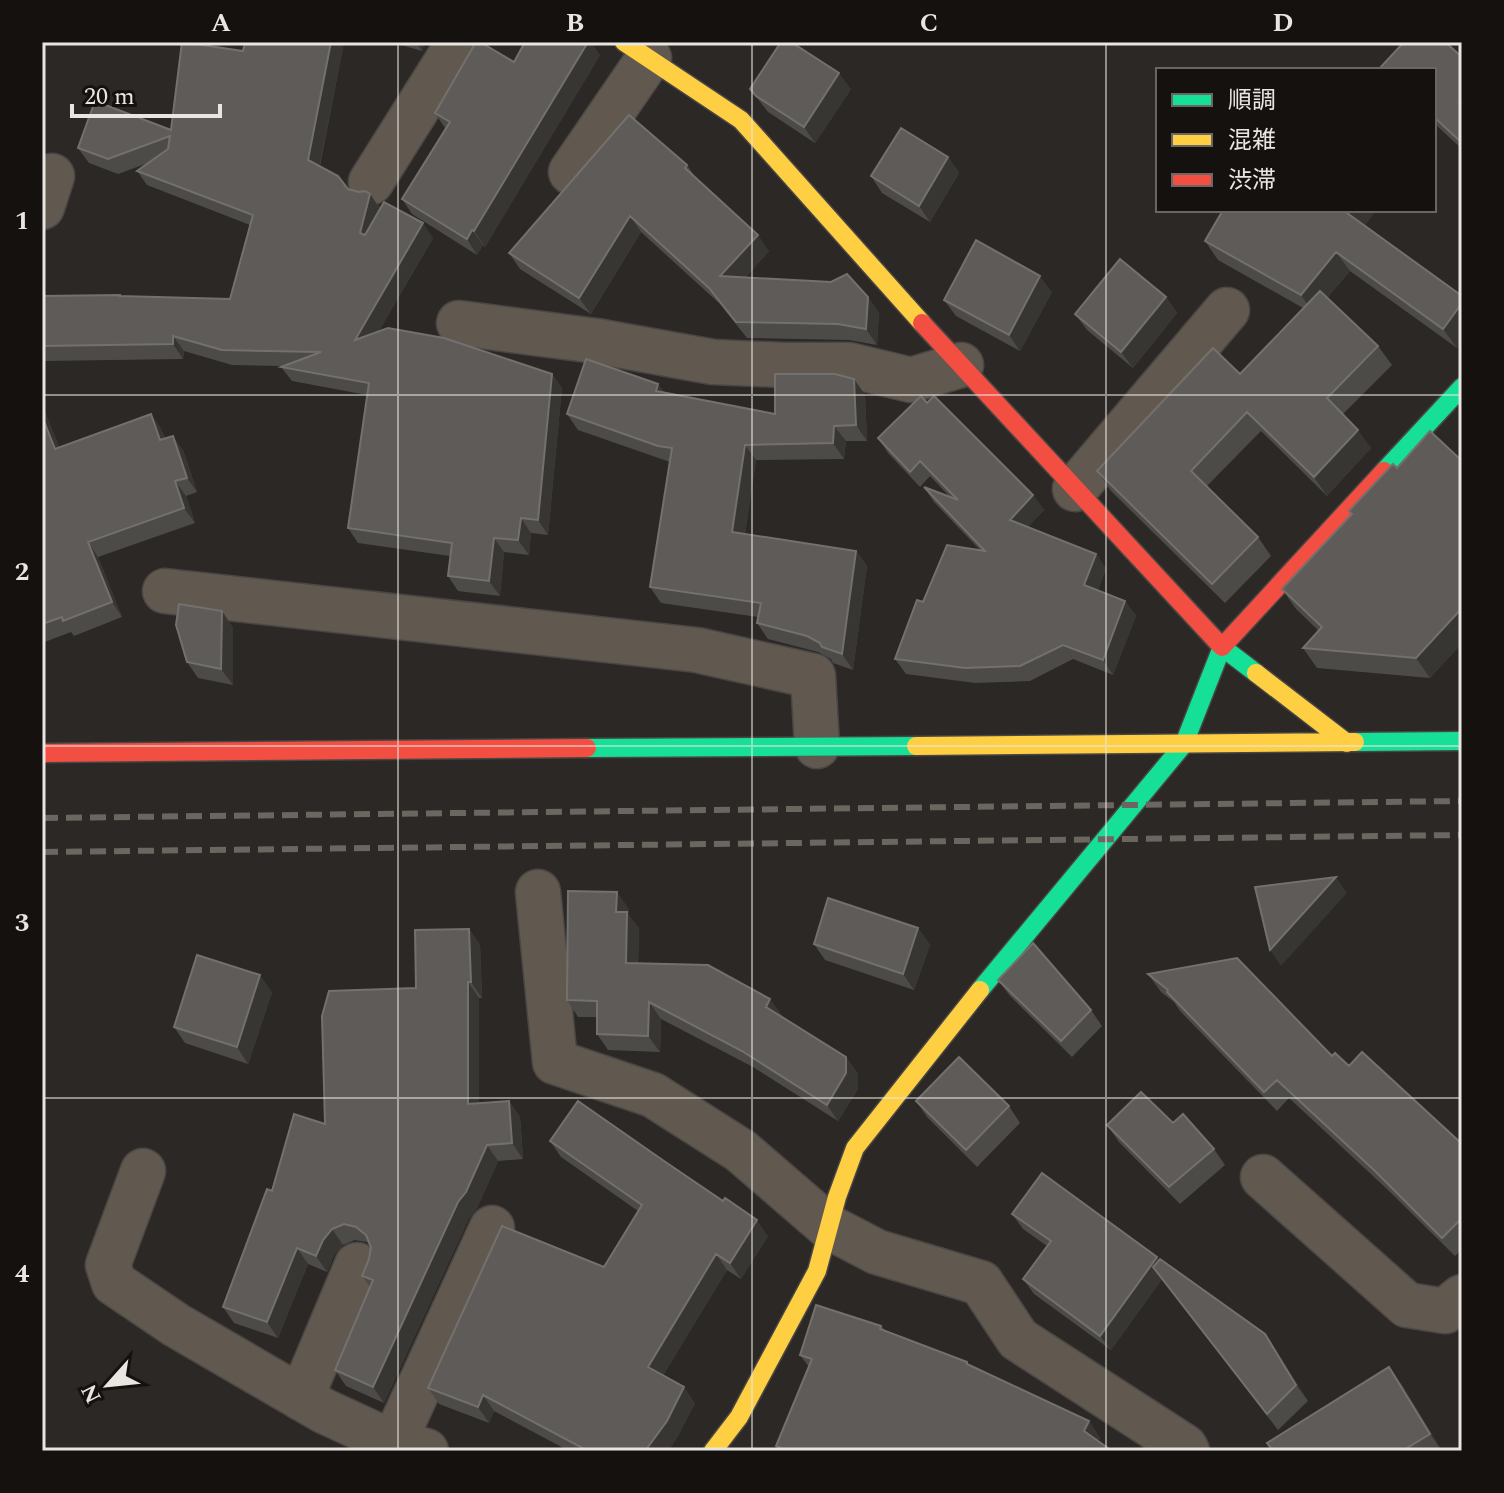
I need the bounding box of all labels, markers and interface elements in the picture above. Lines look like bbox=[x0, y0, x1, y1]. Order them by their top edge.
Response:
text: A bbox=[211, 3, 231, 43]
text: B bbox=[566, 3, 584, 43]
text: C bbox=[920, 3, 938, 43]
text: D bbox=[1273, 3, 1293, 43]
scale bar bbox=[72, 68, 220, 118]
legend bbox=[1156, 68, 1436, 212]
text: 20 m bbox=[84, 79, 135, 115]
text: 順調 bbox=[1228, 83, 1276, 119]
text: 混雑 bbox=[1228, 123, 1276, 159]
text: 渋滞 bbox=[1228, 163, 1276, 199]
text: 1 bbox=[15, 201, 29, 241]
text: 2 bbox=[15, 552, 29, 592]
text: 3 bbox=[15, 903, 29, 943]
text: 4 bbox=[15, 1254, 30, 1294]
north arrow bbox=[68, 1345, 148, 1425]
text: N bbox=[73, 1378, 110, 1409]

